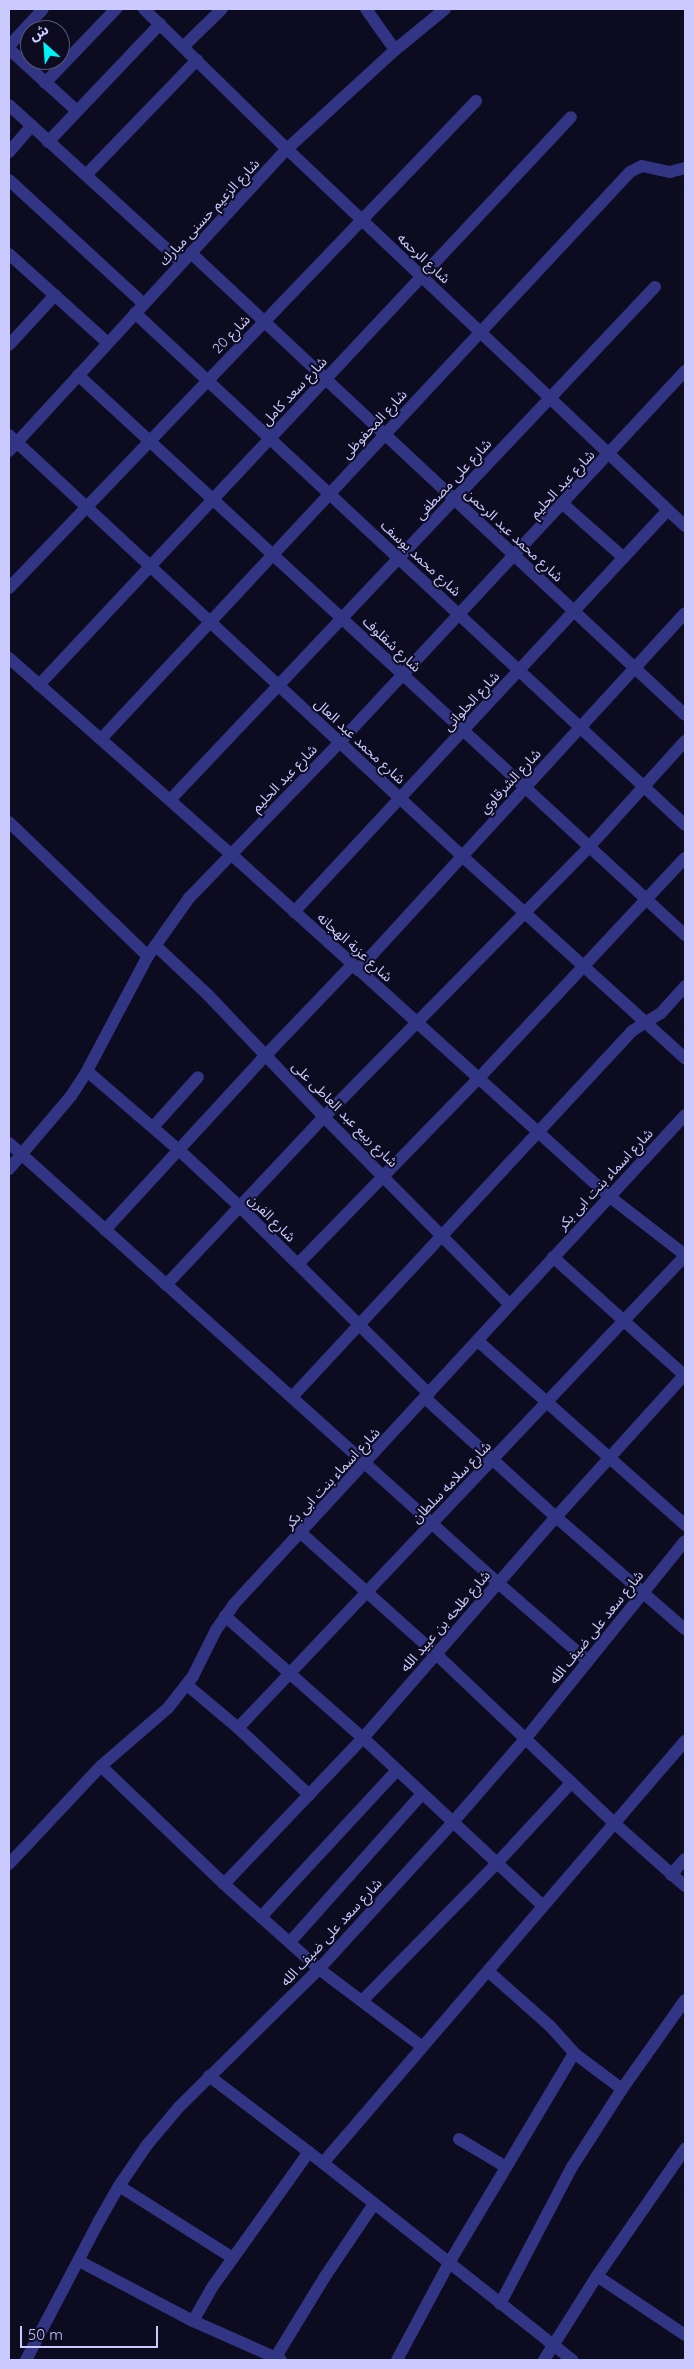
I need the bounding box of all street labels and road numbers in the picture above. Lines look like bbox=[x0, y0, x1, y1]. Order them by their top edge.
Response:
street label: شارع الزعيم حسنى مبارك bbox=[155, 155, 263, 269]
street label: شارع الرحمه bbox=[394, 229, 454, 287]
street label: شارع 20 bbox=[209, 311, 253, 357]
street label: شارع سعد كامل bbox=[258, 353, 330, 429]
street label: شارع المحفوظى bbox=[338, 386, 410, 462]
street label: شارع على مصطفى bbox=[411, 435, 495, 523]
street label: شارع عبد الحليم bbox=[526, 446, 598, 522]
street label: شارع محمد عبد الرحمن bbox=[461, 485, 567, 585]
street label: شارع محمد يوسف bbox=[377, 516, 465, 600]
street label: شارع شقلوف bbox=[359, 613, 425, 675]
street label: شارع الحلوانى bbox=[439, 668, 503, 734]
street label: شارع محمد عبد العال bbox=[311, 695, 409, 787]
street label: شارع عبد الحليم bbox=[248, 741, 320, 815]
street label: شارع الشرقاوي bbox=[476, 745, 544, 817]
street label: شارع عزبة الهجانه bbox=[314, 909, 396, 985]
street label: شارع ربيع عبد العاطى على bbox=[289, 1058, 401, 1170]
street label: شارع اسماء بنت ابى بكر bbox=[554, 1125, 656, 1233]
street label: شارع الفرن bbox=[245, 1191, 299, 1245]
street label: شارع اسماء بنت ابى بكر bbox=[281, 1424, 383, 1532]
street label: شارع سلامه سلطان bbox=[408, 1438, 494, 1526]
street label: شارع طلحه بن عبيد الله bbox=[397, 1567, 493, 1675]
street label: شارع سعد على ضيف الله bbox=[545, 1567, 647, 1687]
street label: شارع سعد على ضيف الله bbox=[277, 1875, 385, 1989]

